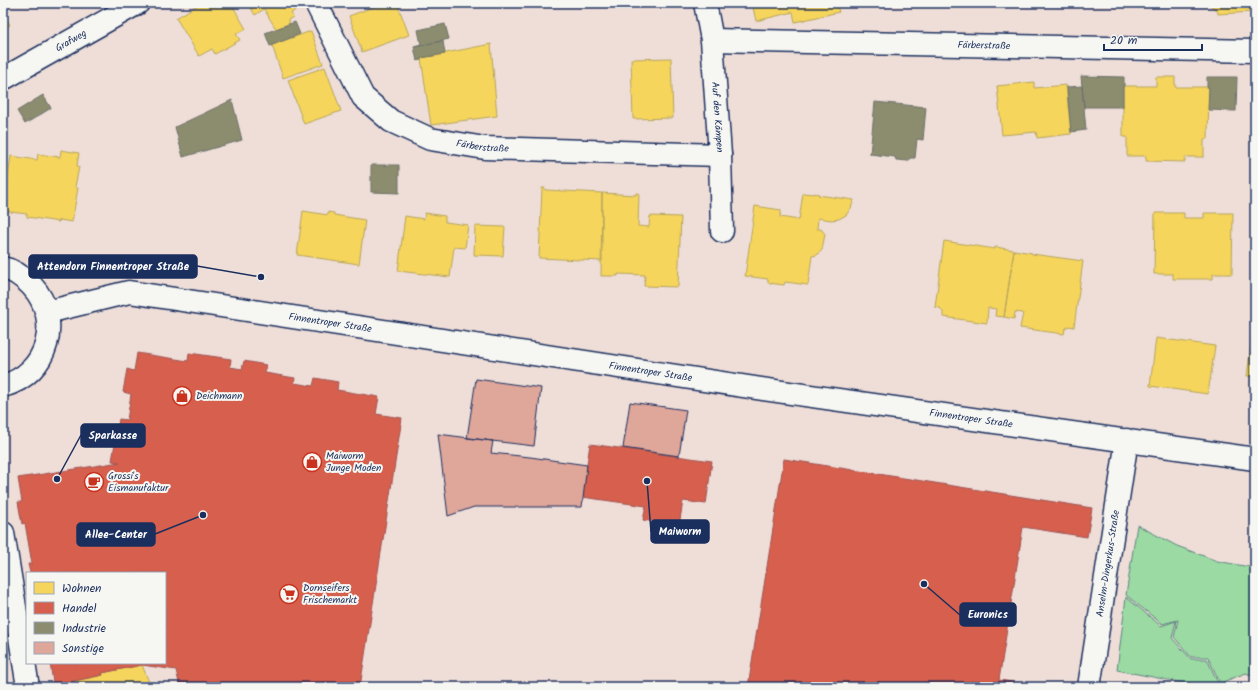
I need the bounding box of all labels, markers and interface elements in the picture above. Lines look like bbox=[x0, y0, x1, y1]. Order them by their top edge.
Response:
street label: Grafweg bbox=[52, 25, 90, 56]
scale bar bbox=[1104, 26, 1202, 52]
text: 20 m bbox=[1110, 31, 1138, 50]
street label: Färberstraße bbox=[957, 37, 1011, 54]
street label: Auf den Kämpen bbox=[707, 81, 728, 153]
street label: Färberstraße bbox=[455, 135, 509, 157]
callout: Attendorn Finnentroper Straße bbox=[29, 255, 197, 278]
text: Attendorn Finnentroper Straße bbox=[37, 258, 190, 276]
street label: Finnentroper Straße bbox=[287, 309, 373, 337]
street label: Finnentroper Straße bbox=[608, 358, 694, 386]
shop icon: Deichmann bbox=[171, 385, 193, 407]
place label: Deichmann bbox=[196, 388, 242, 404]
street label: Finnentroper Straße bbox=[928, 405, 1014, 433]
callout: Sparkasse bbox=[81, 424, 145, 447]
text: Sparkasse bbox=[89, 427, 138, 445]
place label: Maiworm Junge Moden bbox=[326, 448, 381, 476]
shop icon: Maiworm Junge Moden bbox=[301, 451, 323, 473]
place label: Grossi's Eismanufaktur bbox=[108, 468, 169, 496]
cafe icon: Grossi's Eismanufaktur bbox=[83, 471, 105, 493]
street label: Anselm-Dingerkus-Straße bbox=[1092, 508, 1124, 618]
callout: Maiworm bbox=[651, 520, 709, 543]
callout: Allee-Center bbox=[77, 523, 155, 546]
text: Maiworm bbox=[659, 523, 701, 541]
text: Allee-Center bbox=[85, 526, 148, 544]
legend bbox=[26, 572, 166, 664]
text: Wohnen bbox=[62, 579, 101, 598]
place label: Dornseifers Frischemarkt bbox=[303, 580, 357, 608]
supermarket icon: Dornseifers Frischemarkt bbox=[278, 583, 300, 605]
text: Handel bbox=[62, 599, 96, 618]
callout: Euronics bbox=[960, 603, 1016, 626]
text: Euronics bbox=[968, 606, 1009, 624]
text: Industrie bbox=[62, 619, 106, 638]
text: Sonstige bbox=[62, 639, 105, 658]

